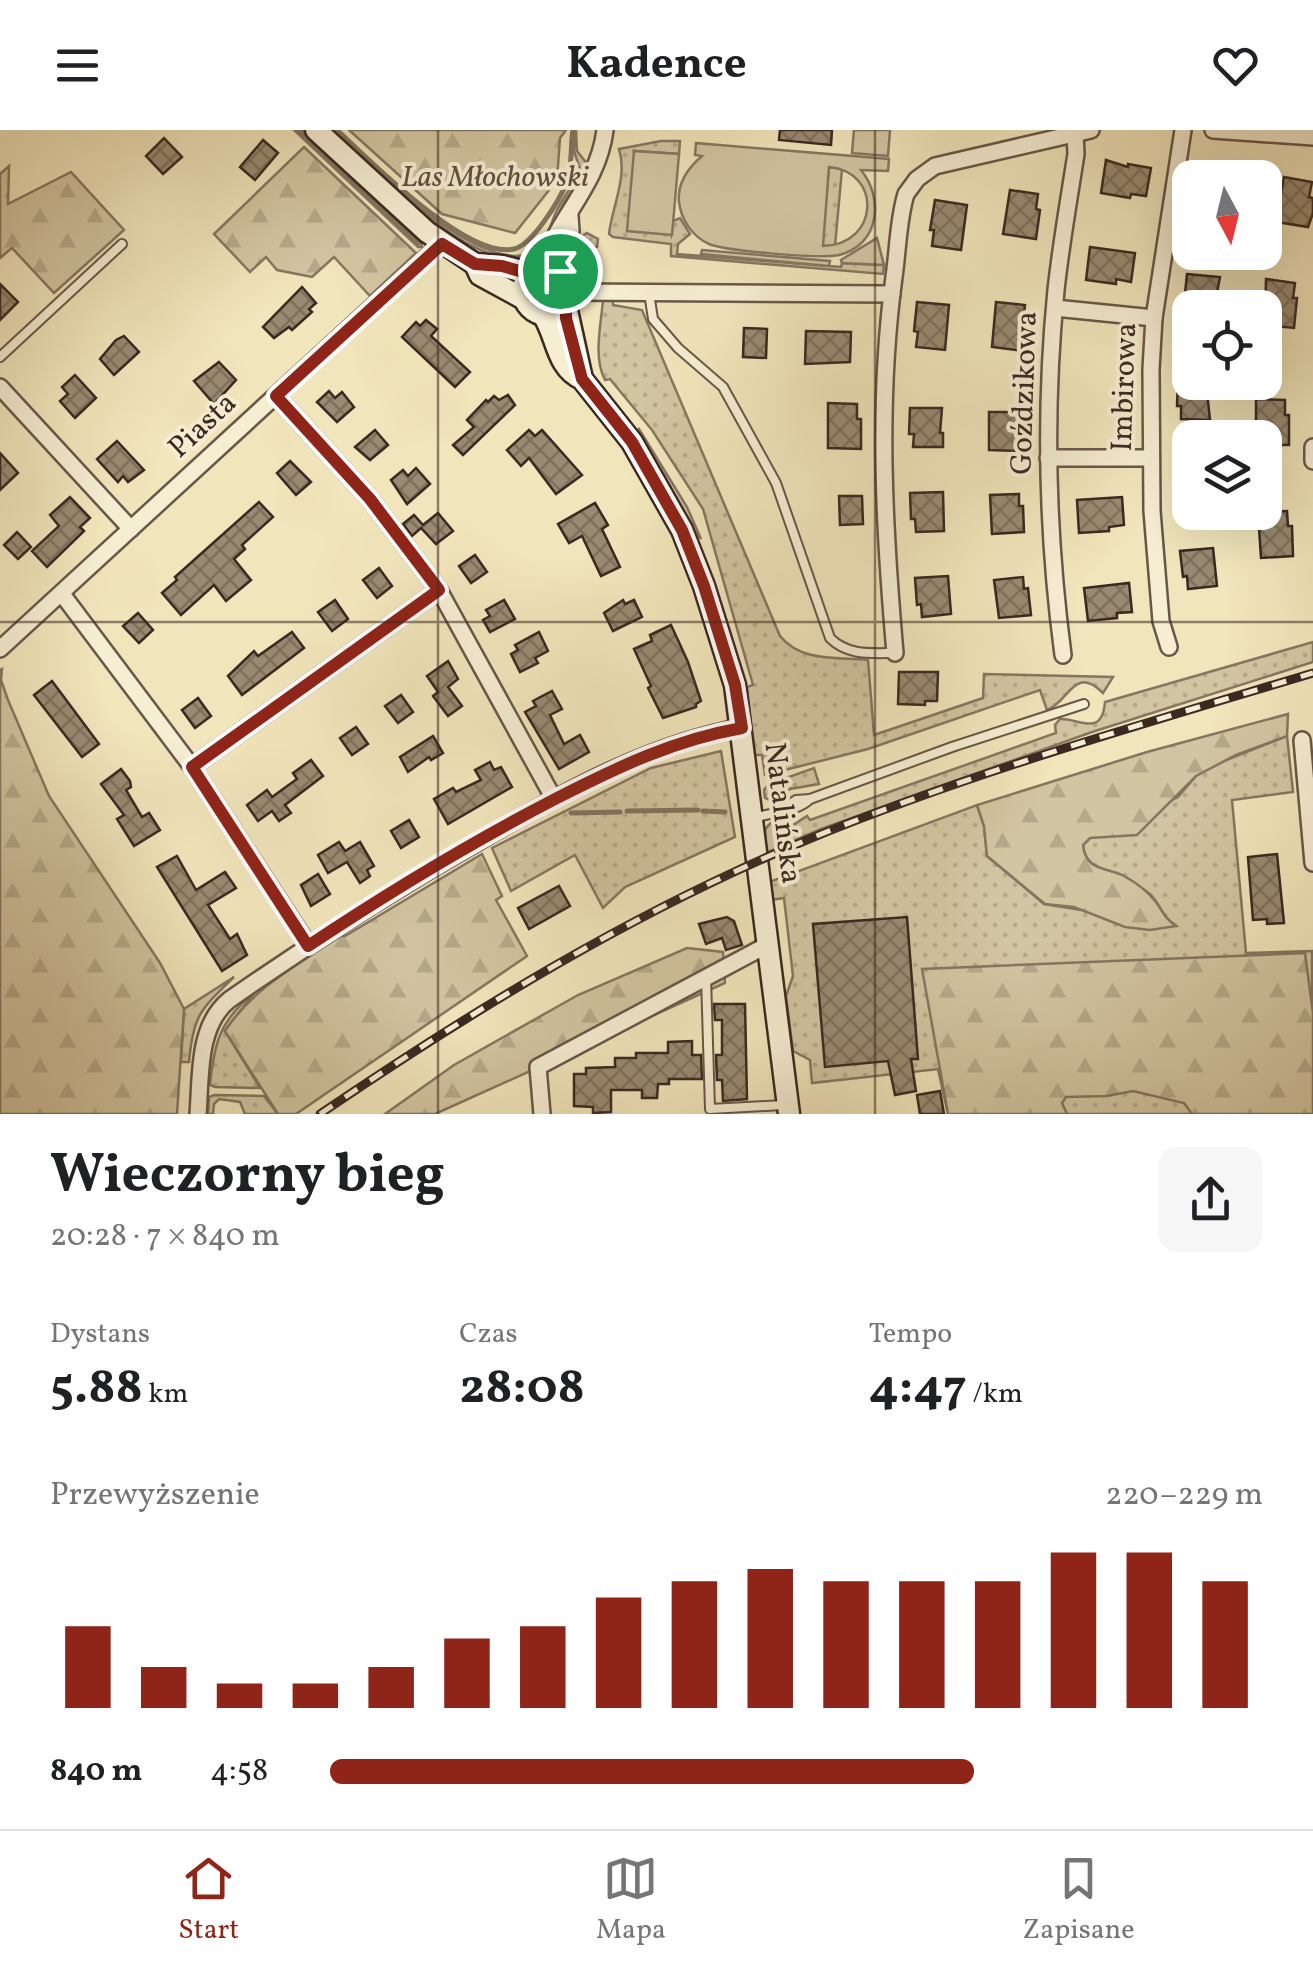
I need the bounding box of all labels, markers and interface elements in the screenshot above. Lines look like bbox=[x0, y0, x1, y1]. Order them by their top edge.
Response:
text: Kadence bbox=[566, 34, 747, 97]
icon: menu bbox=[50, 38, 105, 93]
icon: heart bbox=[1208, 38, 1263, 93]
park label: Las Młochowski bbox=[401, 157, 589, 199]
north arrow bbox=[1172, 160, 1282, 270]
map controls bbox=[1172, 160, 1282, 530]
pin bbox=[518, 229, 603, 314]
icon: arrive bbox=[533, 244, 588, 299]
button: locate bbox=[1172, 290, 1282, 400]
street label: Goździkowa bbox=[1001, 311, 1049, 475]
street label: Imbirowa bbox=[1102, 322, 1148, 452]
street label: Piasta bbox=[160, 383, 246, 469]
button: layers bbox=[1172, 420, 1282, 530]
street label: Natalińska bbox=[752, 740, 812, 886]
text: Wieczorny bieg bbox=[50, 1139, 445, 1215]
button: share bbox=[1158, 1147, 1263, 1252]
text: 20:28 · 7 × 840 m bbox=[50, 1215, 280, 1259]
text: Dystans bbox=[50, 1315, 150, 1354]
text: Czas bbox=[459, 1315, 518, 1354]
text: Tempo bbox=[869, 1315, 952, 1354]
text: 5.88 bbox=[50, 1354, 143, 1424]
text: 28:08 bbox=[459, 1354, 585, 1424]
text: 4:47 bbox=[869, 1354, 967, 1424]
text: km bbox=[143, 1375, 188, 1414]
text: /km bbox=[967, 1375, 1023, 1414]
text: Przewyższenie bbox=[50, 1474, 260, 1518]
text: 220–229 m bbox=[1105, 1474, 1263, 1518]
text: 840 m bbox=[50, 1750, 142, 1794]
text: 4:58 bbox=[210, 1750, 268, 1794]
tab: Start bbox=[178, 1851, 239, 1950]
tab: Mapa bbox=[596, 1851, 666, 1950]
tab: Zapisane bbox=[1023, 1851, 1135, 1950]

